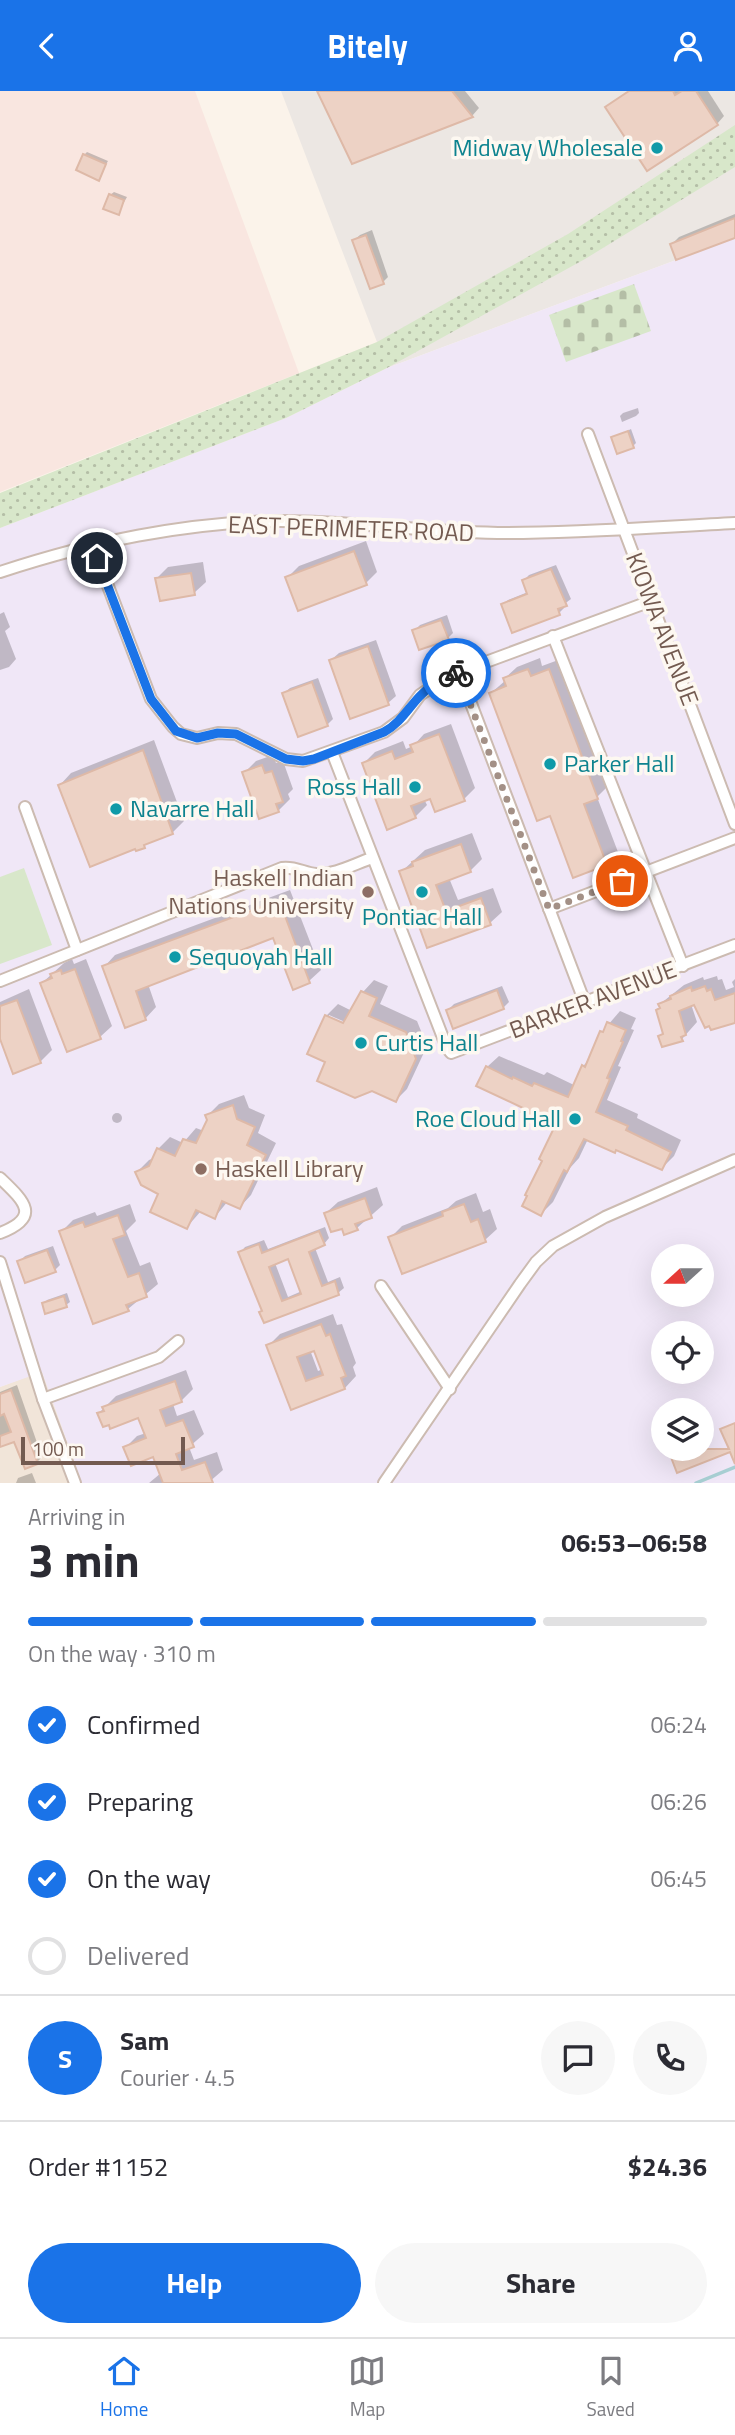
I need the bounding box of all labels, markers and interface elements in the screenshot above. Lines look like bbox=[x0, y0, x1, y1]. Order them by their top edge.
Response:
text: Bitely bbox=[327, 22, 408, 70]
icon: back bbox=[28, 27, 66, 65]
icon: person bbox=[669, 27, 707, 65]
place label: Midway Wholesale bbox=[453, 129, 643, 165]
marker: Midway Wholesale bbox=[649, 140, 665, 156]
street label: EAST PERIMETER ROAD bbox=[227, 506, 475, 550]
pin bbox=[67, 528, 127, 588]
icon: home bbox=[78, 539, 116, 577]
street label: KIOWA AVENUE bbox=[617, 547, 709, 710]
courier bbox=[421, 638, 491, 708]
icon: bike bbox=[437, 654, 475, 692]
place label: Parker Hall bbox=[564, 745, 675, 781]
marker: Parker Hall bbox=[542, 756, 558, 772]
place label: Ross Hall bbox=[307, 768, 401, 804]
marker: Ross Hall bbox=[407, 779, 423, 795]
place label: Navarre Hall bbox=[130, 790, 255, 826]
marker: Navarre Hall bbox=[108, 801, 124, 817]
pin bbox=[592, 851, 652, 911]
place label: Haskell Indian Nations University bbox=[168, 859, 354, 923]
icon: bag bbox=[603, 862, 641, 900]
marker: Haskell Indian Nations University bbox=[360, 884, 376, 900]
marker: Pontiac Hall bbox=[414, 884, 430, 900]
place label: Pontiac Hall bbox=[362, 898, 482, 934]
place label: Sequoyah Hall bbox=[189, 938, 333, 974]
marker: Sequoyah Hall bbox=[167, 949, 183, 965]
street label: BARKER AVENUE bbox=[504, 951, 681, 1047]
place label: Curtis Hall bbox=[375, 1024, 478, 1060]
marker: Curtis Hall bbox=[353, 1035, 369, 1051]
place label: Roe Cloud Hall bbox=[415, 1100, 561, 1136]
marker: Roe Cloud Hall bbox=[567, 1111, 583, 1127]
place label: Haskell Library bbox=[215, 1150, 364, 1186]
marker: Haskell Library bbox=[193, 1161, 209, 1177]
north arrow bbox=[651, 1244, 714, 1307]
map controls bbox=[651, 1244, 714, 1461]
button: locate bbox=[651, 1321, 714, 1384]
button: layers bbox=[651, 1398, 714, 1461]
scale bar bbox=[21, 1434, 186, 1466]
text: 100 m bbox=[32, 1434, 84, 1463]
text: Arriving in bbox=[28, 1499, 125, 1534]
text: 06:53–06:58 bbox=[561, 1523, 707, 1562]
text: 3 min bbox=[28, 1525, 140, 1595]
text: On the way · 310 m bbox=[28, 1636, 216, 1671]
text: Confirmed bbox=[87, 1705, 201, 1744]
icon: check bbox=[28, 1706, 66, 1744]
text: 06:24 bbox=[650, 1707, 707, 1742]
text: Preparing bbox=[87, 1782, 193, 1821]
icon: check bbox=[28, 1783, 66, 1821]
text: 06:26 bbox=[650, 1784, 707, 1819]
text: On the way bbox=[87, 1859, 211, 1898]
icon: check bbox=[28, 1860, 66, 1898]
text: 06:45 bbox=[650, 1861, 707, 1896]
text: Delivered bbox=[87, 1936, 190, 1975]
text: Sam bbox=[120, 2021, 169, 2060]
button: chat bbox=[541, 2021, 615, 2095]
button: phone bbox=[633, 2021, 707, 2095]
text: S bbox=[58, 2039, 72, 2078]
text: Courier · 4.5 bbox=[120, 2060, 235, 2095]
text: Order #1152 bbox=[28, 2147, 168, 2186]
text: $24.36 bbox=[628, 2147, 707, 2186]
button: Help bbox=[28, 2243, 361, 2323]
button: Share bbox=[375, 2243, 707, 2323]
tab: Home bbox=[100, 2352, 148, 2423]
tab: Map bbox=[348, 2352, 386, 2423]
tab: Saved bbox=[587, 2352, 635, 2423]

